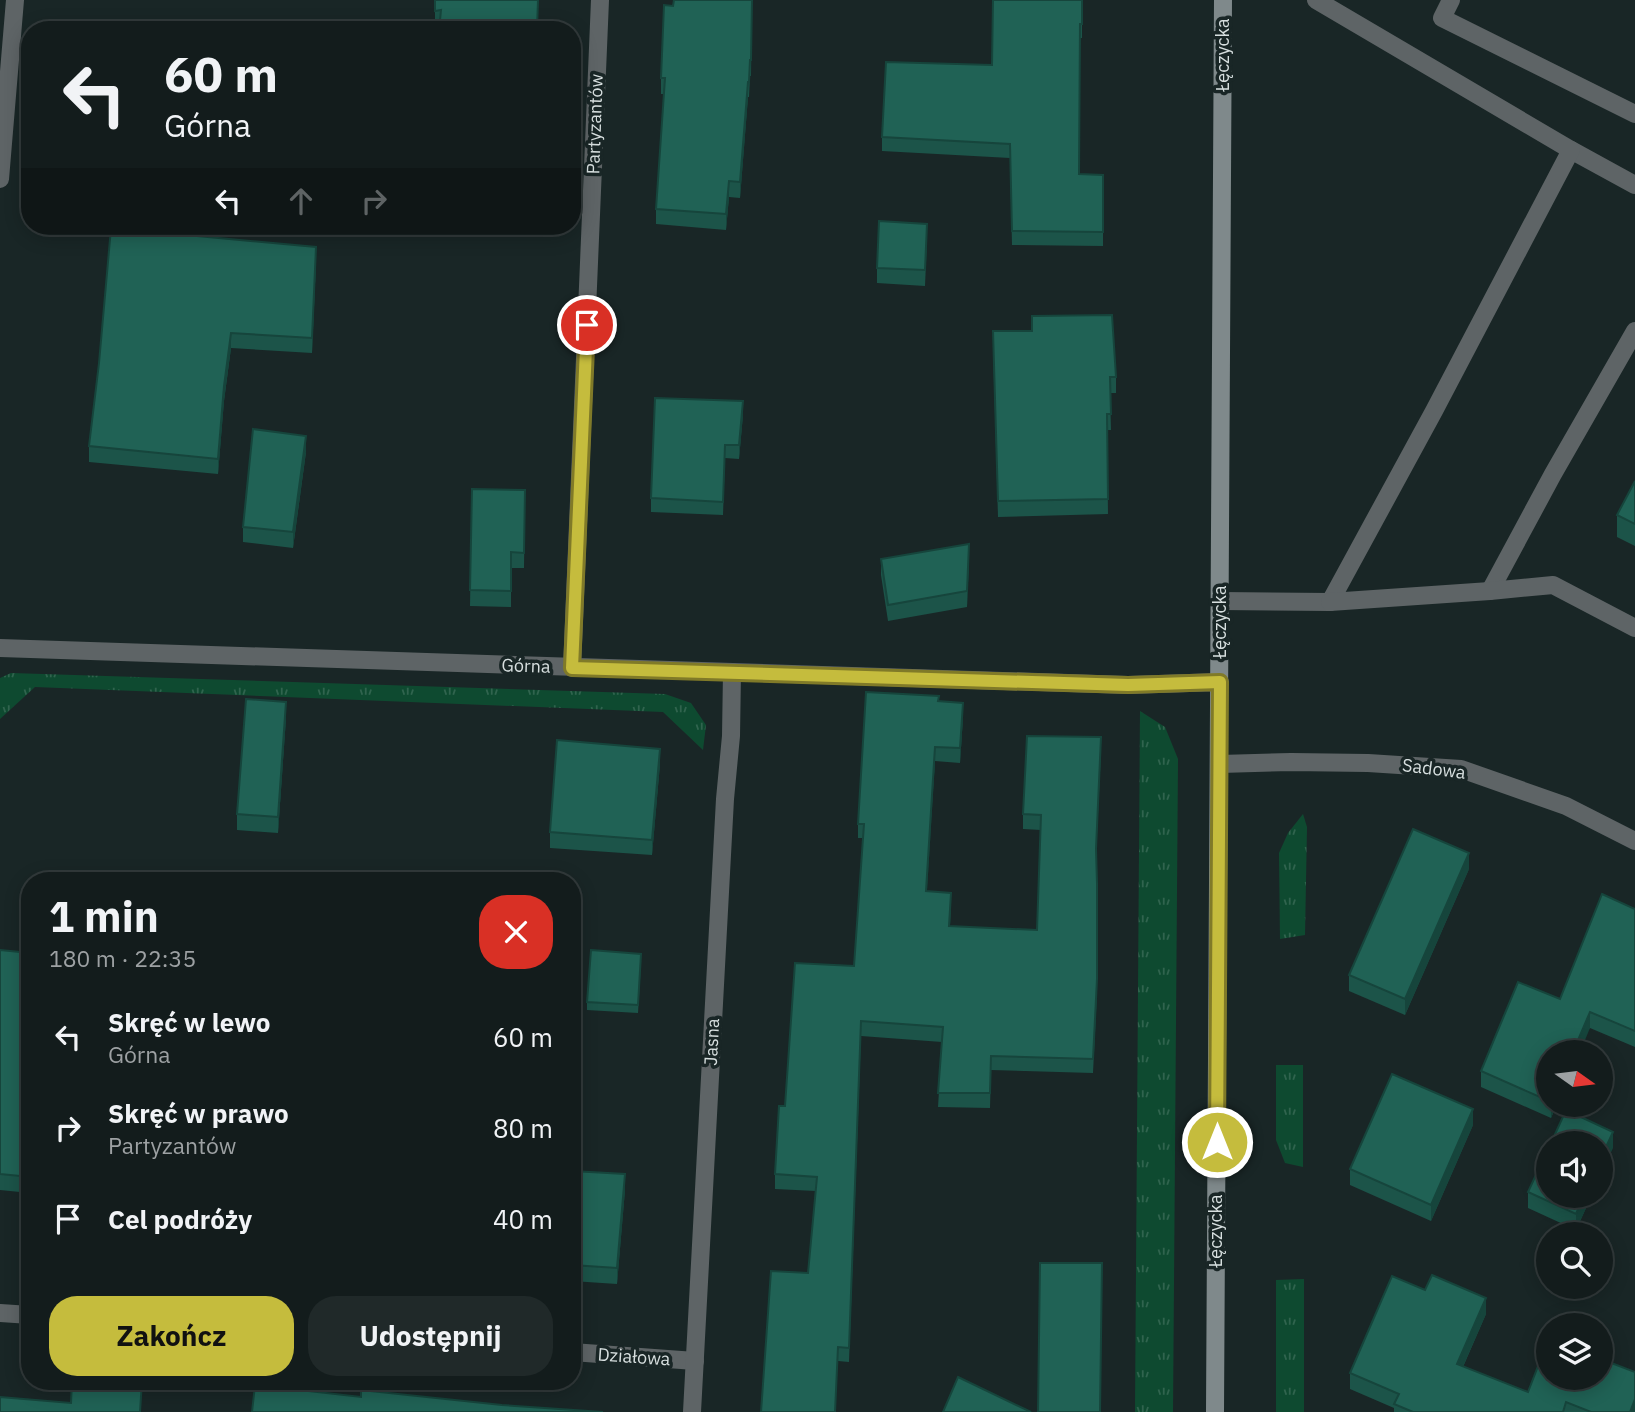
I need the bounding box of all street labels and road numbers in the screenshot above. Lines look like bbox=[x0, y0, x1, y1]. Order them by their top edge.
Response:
street label: Łęczycka bbox=[1211, 18, 1234, 93]
street label: Partyzantów bbox=[581, 73, 608, 175]
street label: Łęczycka bbox=[1208, 585, 1231, 660]
street label: Górna bbox=[501, 653, 551, 678]
street label: Sadowa bbox=[1401, 753, 1467, 784]
street label: Jasna bbox=[699, 1017, 724, 1066]
street label: Łęczycka bbox=[1204, 1194, 1227, 1269]
street label: Działowa bbox=[597, 1342, 672, 1371]

